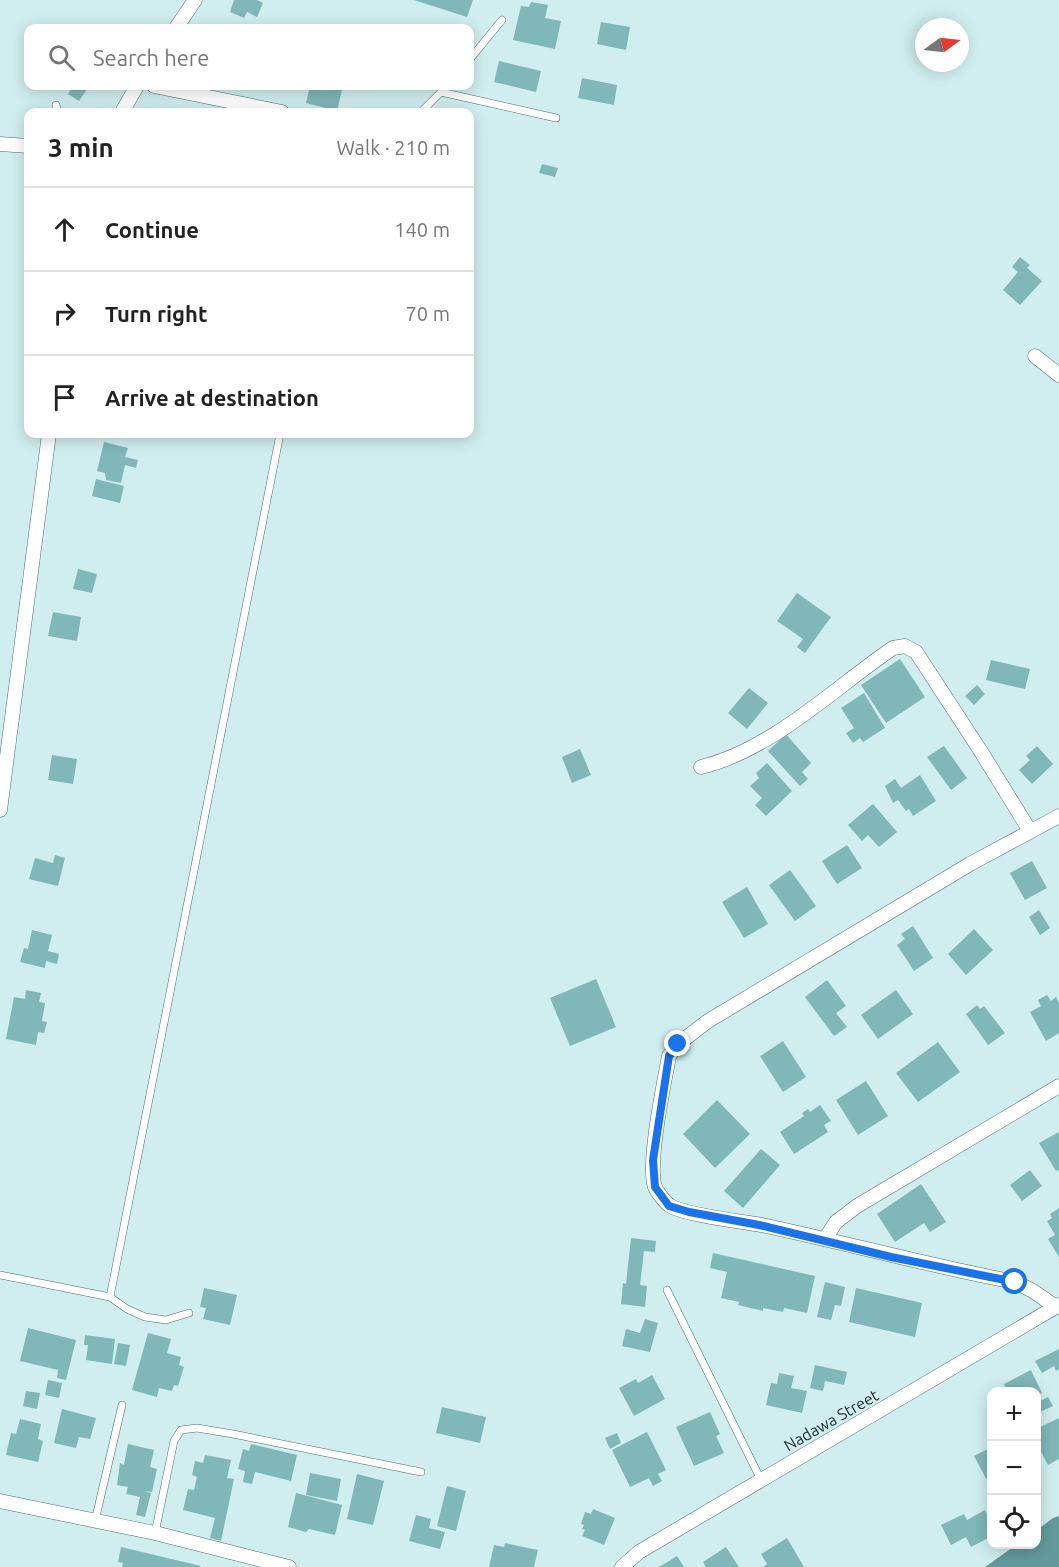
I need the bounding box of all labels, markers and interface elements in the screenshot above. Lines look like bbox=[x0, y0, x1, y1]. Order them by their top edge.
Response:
north arrow bbox=[915, 18, 969, 72]
search box bbox=[24, 24, 474, 90]
icon: search bbox=[45, 41, 78, 74]
text: Search here bbox=[93, 45, 209, 70]
text: 3 min bbox=[48, 133, 114, 162]
text: Walk · 210 m bbox=[337, 136, 450, 159]
icon: ahead bbox=[48, 213, 81, 246]
text: Continue bbox=[105, 217, 199, 242]
text: 140 m bbox=[394, 218, 450, 241]
icon: right bbox=[48, 297, 81, 330]
text: Turn right bbox=[105, 301, 207, 326]
text: 70 m bbox=[406, 302, 450, 325]
icon: arrive bbox=[48, 381, 81, 414]
text: Arrive at destination bbox=[105, 385, 319, 410]
route end bbox=[664, 1030, 690, 1056]
route start bbox=[1001, 1268, 1027, 1294]
street label: Nadawa Street bbox=[781, 1385, 882, 1454]
map controls bbox=[987, 1387, 1041, 1549]
button: + bbox=[987, 1387, 1041, 1441]
button: − bbox=[987, 1441, 1041, 1495]
button: locate bbox=[987, 1495, 1041, 1549]

